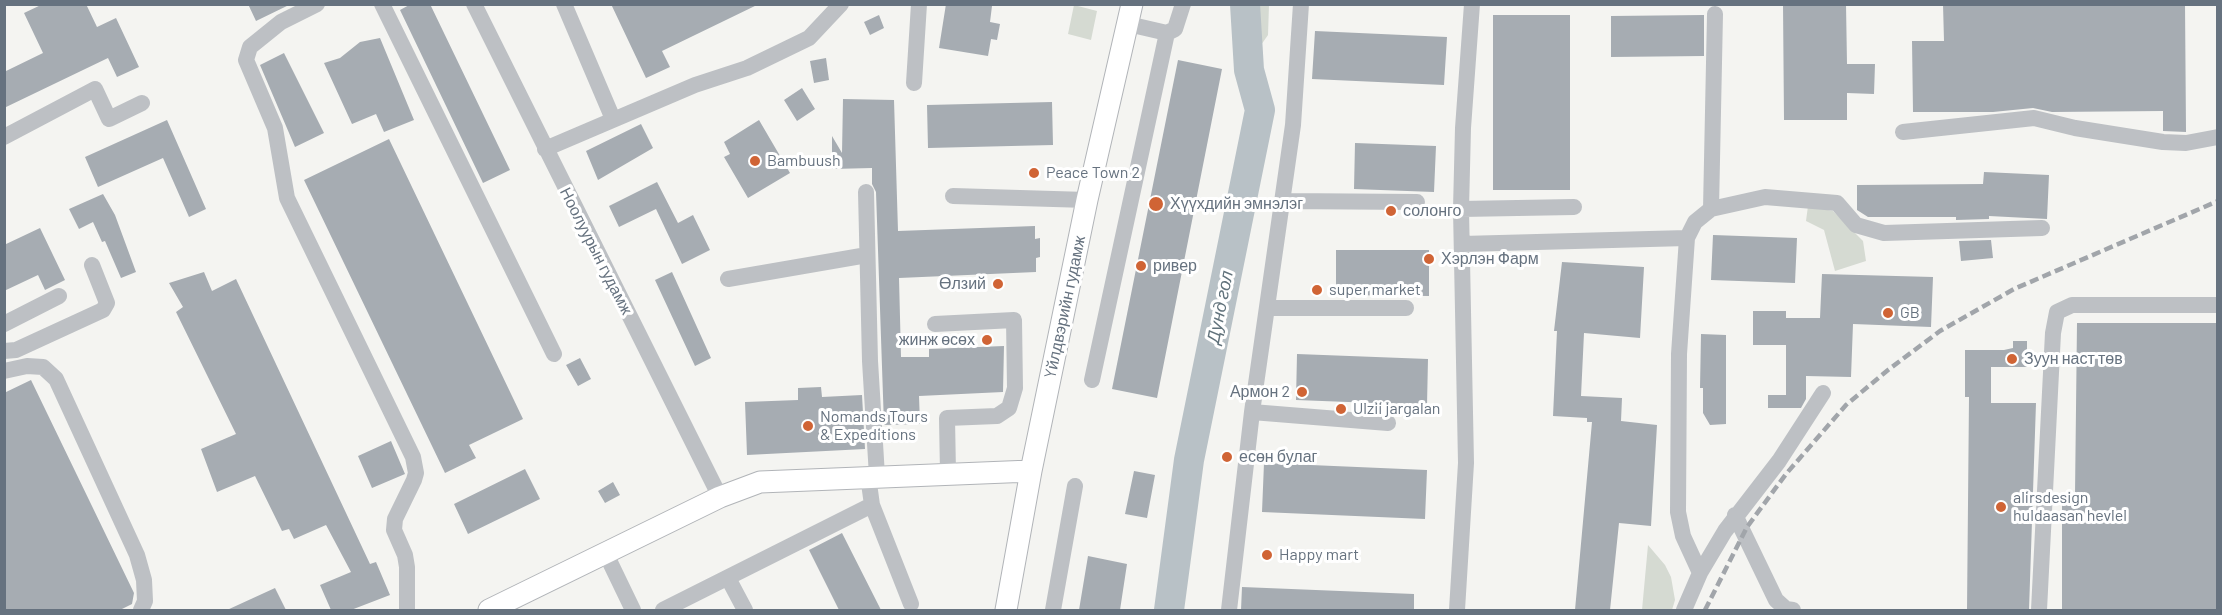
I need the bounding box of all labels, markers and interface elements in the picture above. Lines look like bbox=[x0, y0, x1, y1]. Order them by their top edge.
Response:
place label: Bambuush bbox=[767, 151, 841, 171]
marker: Bambuush bbox=[748, 154, 762, 168]
place label: Peace Town 2 bbox=[1046, 163, 1140, 183]
marker: Peace Town 2 bbox=[1027, 166, 1041, 180]
street label: Ноолуурын гудамж bbox=[556, 184, 636, 318]
place label: Хүүхдийн эмнэлэг bbox=[1170, 194, 1303, 214]
marker: Хүүхдийн эмнэлэг bbox=[1147, 195, 1165, 213]
place label: солонго bbox=[1403, 201, 1461, 221]
marker: солонго bbox=[1384, 204, 1398, 218]
street label: Yйлдвэрийн гудамж bbox=[1040, 234, 1090, 380]
place label: Хэрлэн Фарм bbox=[1441, 249, 1539, 269]
marker: Хэрлэн Фарм bbox=[1422, 252, 1436, 266]
place label: ривер bbox=[1153, 256, 1197, 276]
marker: ривер bbox=[1134, 259, 1148, 273]
water label: Дунд гол bbox=[1202, 269, 1238, 345]
place label: Өлзий bbox=[939, 274, 986, 294]
marker: Өлзий bbox=[991, 277, 1005, 291]
place label: super market bbox=[1329, 280, 1421, 300]
marker: super market bbox=[1310, 283, 1324, 297]
place label: GB bbox=[1900, 303, 1920, 323]
marker: GB bbox=[1881, 306, 1895, 320]
place label: жинж өсөх bbox=[899, 330, 975, 350]
marker: жинж өсөх bbox=[980, 333, 994, 347]
place label: Зуун наст төв bbox=[2024, 349, 2123, 369]
marker: Зуун наст төв bbox=[2005, 352, 2019, 366]
place label: Армон 2 bbox=[1230, 382, 1290, 402]
marker: Армон 2 bbox=[1295, 385, 1309, 399]
place label: Ulzii jargalan bbox=[1353, 399, 1440, 419]
marker: Ulzii jargalan bbox=[1334, 402, 1348, 416]
place label: Nomands Tours & Expeditions bbox=[820, 407, 928, 445]
marker: Nomands Tours & Expeditions bbox=[801, 419, 815, 433]
place label: есөн булаг bbox=[1239, 447, 1317, 467]
marker: есөн булаг bbox=[1220, 450, 1234, 464]
place label: alirsdesign huldaasan hevlel bbox=[2013, 488, 2127, 526]
marker: alirsdesign huldaasan hevlel bbox=[1994, 500, 2008, 514]
place label: Happy mart bbox=[1279, 545, 1359, 565]
marker: Happy mart bbox=[1260, 548, 1274, 562]

